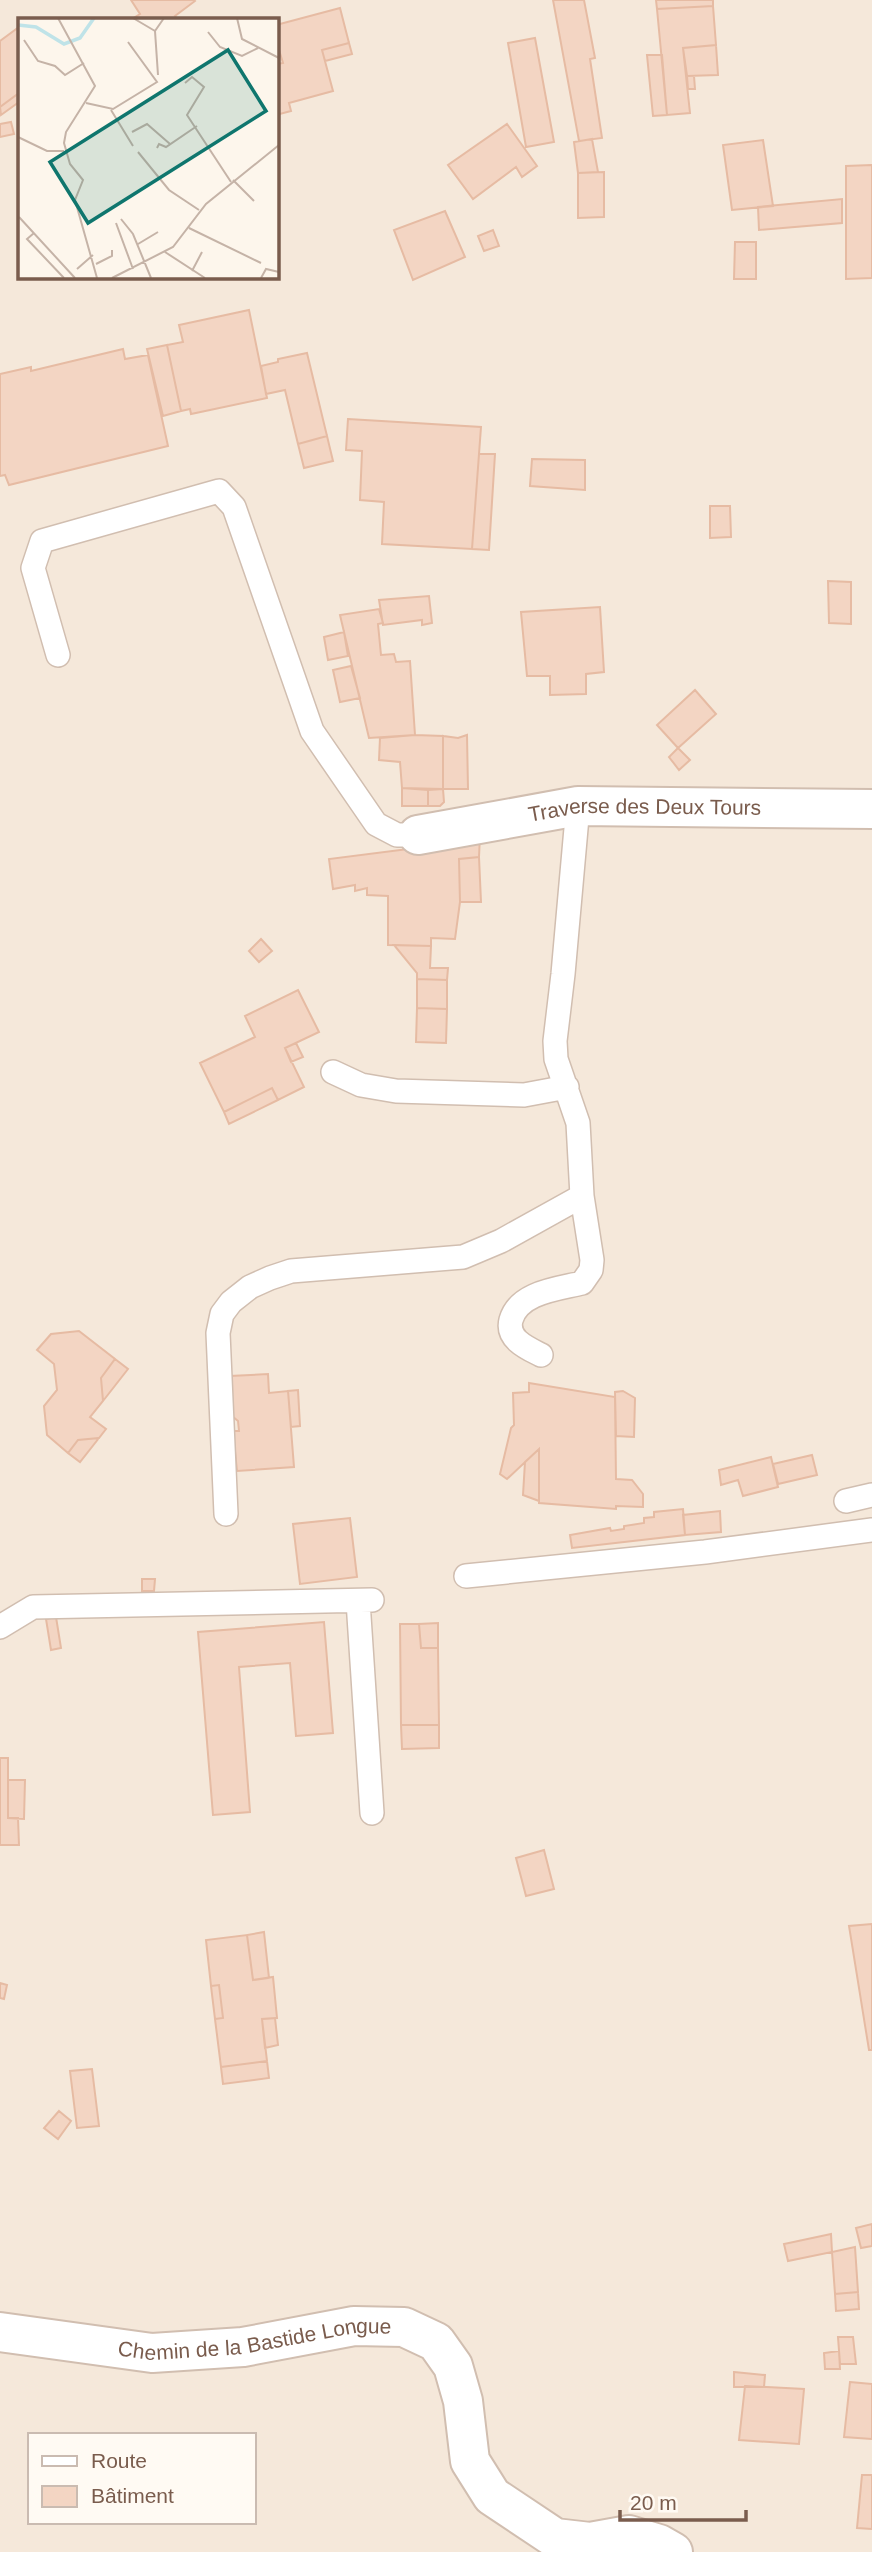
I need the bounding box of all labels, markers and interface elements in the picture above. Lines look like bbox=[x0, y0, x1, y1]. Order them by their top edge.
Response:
inset map bbox=[18, 18, 278, 278]
street label: Traverse des Deux Tours bbox=[526, 794, 761, 826]
street label: Chemin de la Bastide Longue bbox=[117, 2314, 391, 2364]
legend bbox=[28, 2433, 256, 2524]
text: Route bbox=[91, 2449, 147, 2472]
scale bar bbox=[620, 2478, 746, 2522]
text: Bâtiment bbox=[91, 2484, 174, 2507]
text: 20 m bbox=[630, 2491, 677, 2514]

